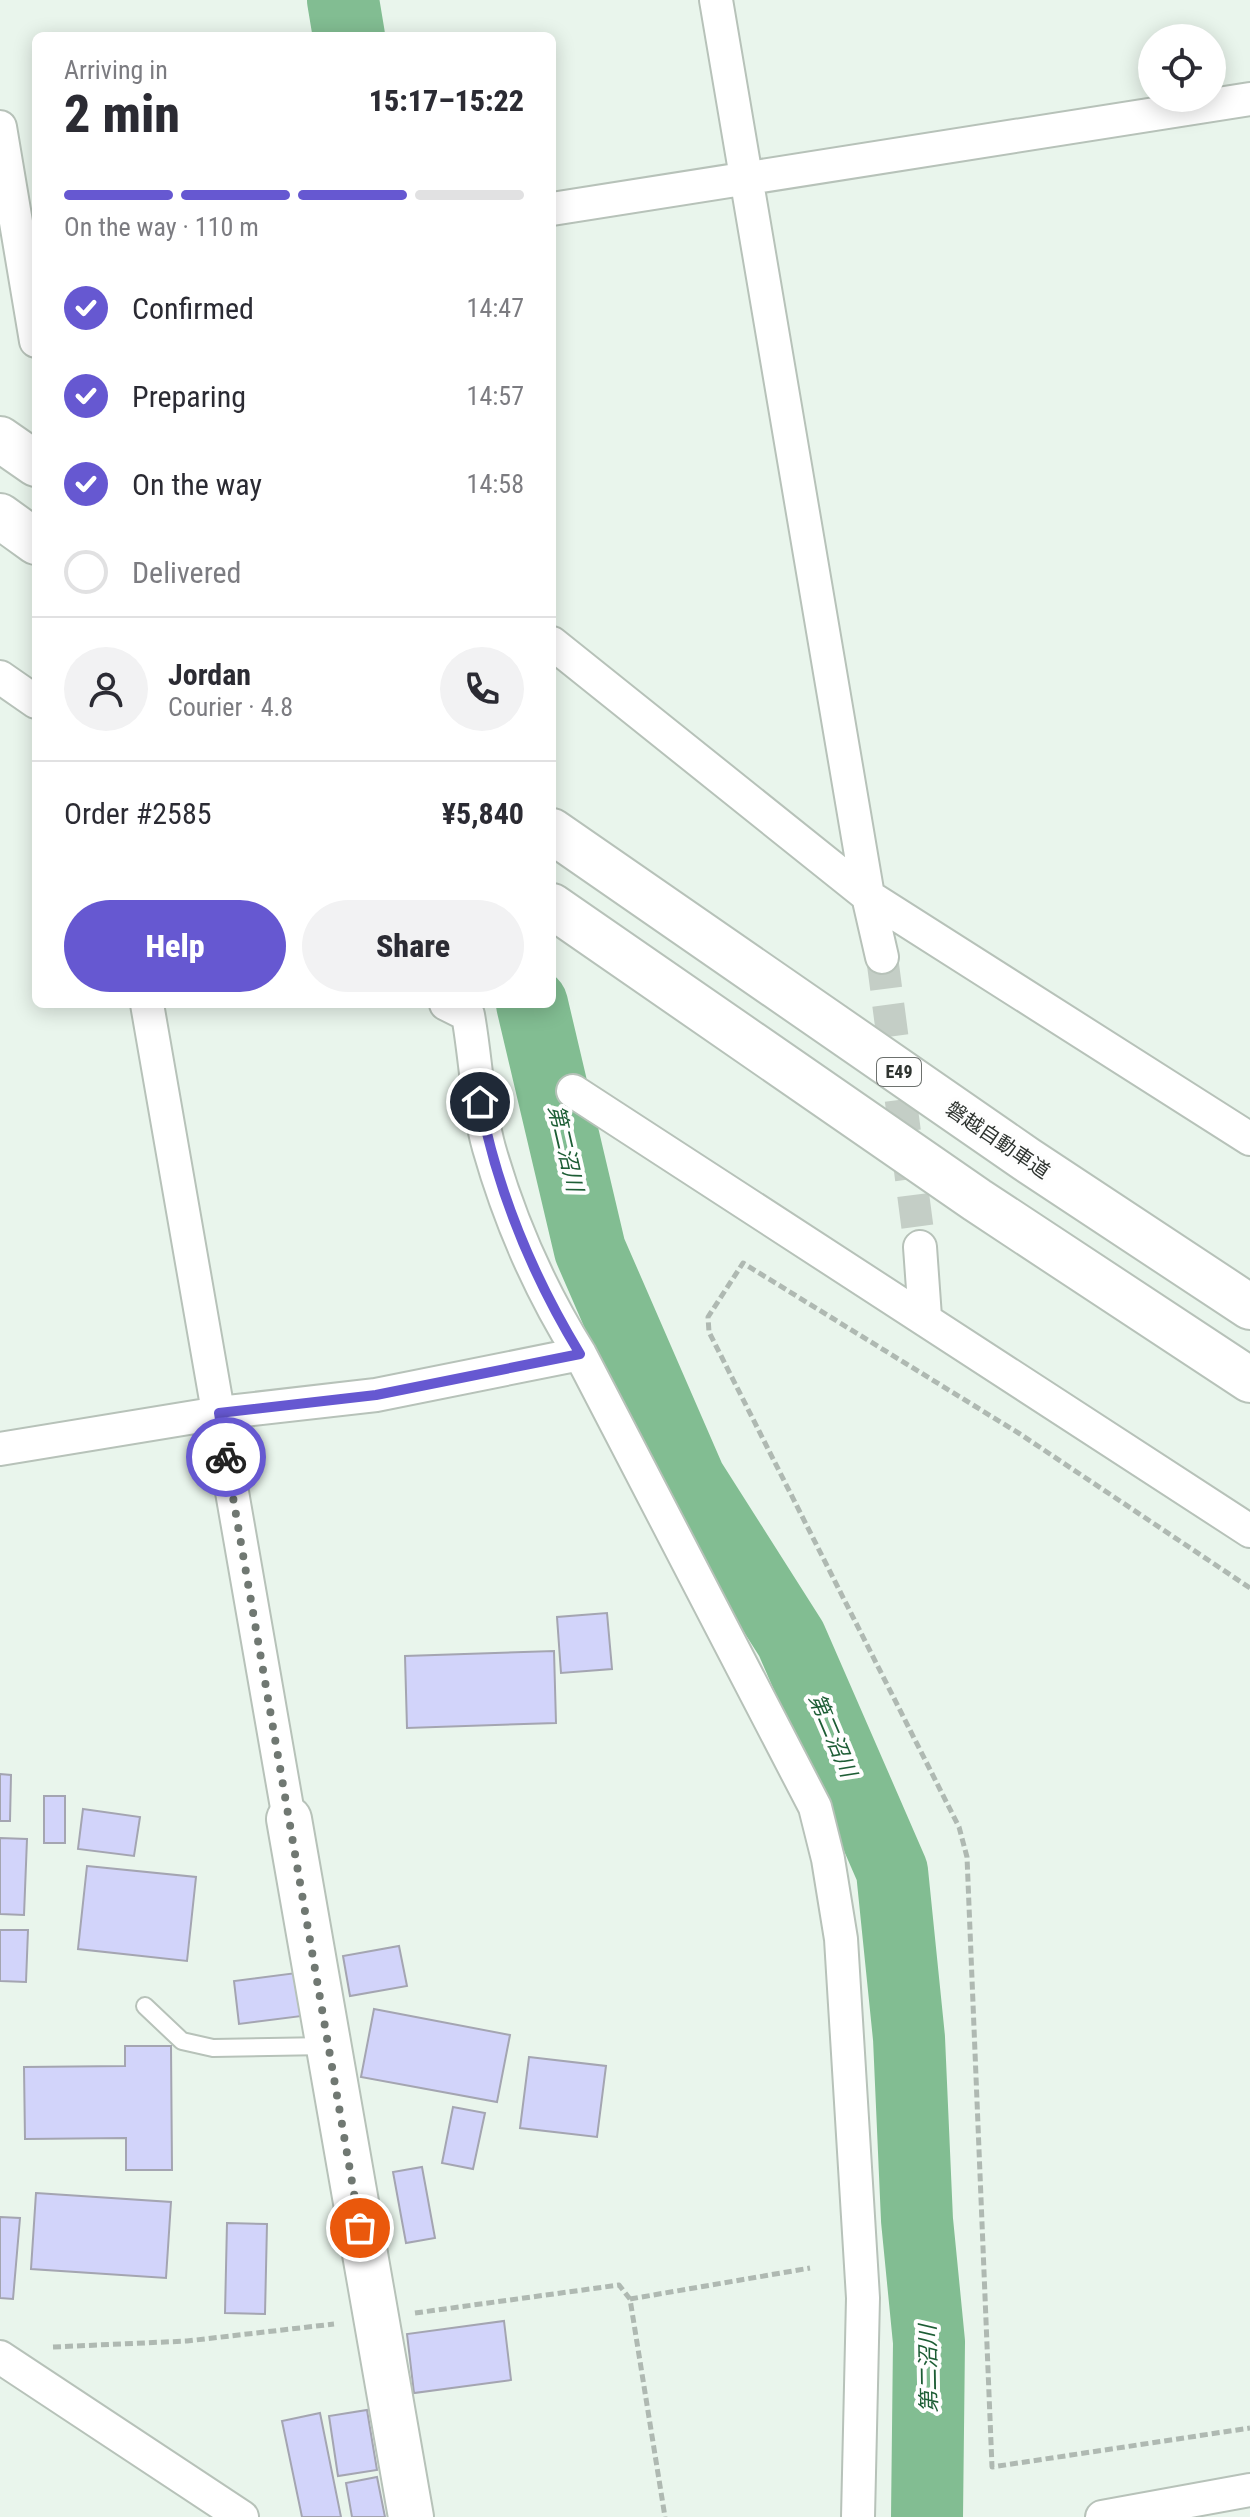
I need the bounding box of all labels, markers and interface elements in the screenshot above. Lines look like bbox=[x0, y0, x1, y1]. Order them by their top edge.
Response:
map controls bbox=[1138, 24, 1226, 112]
button: locate bbox=[1138, 24, 1226, 112]
text: Arriving in bbox=[64, 55, 168, 85]
text: 15:17–15:22 bbox=[369, 83, 524, 118]
text: 2 min bbox=[64, 84, 180, 145]
text: On the way · 110 m bbox=[64, 212, 259, 242]
icon: check bbox=[64, 286, 108, 330]
text: Confirmed bbox=[132, 291, 254, 326]
text: 14:47 bbox=[467, 293, 524, 323]
icon: check bbox=[64, 374, 108, 418]
text: Preparing bbox=[132, 379, 246, 414]
text: 14:57 bbox=[467, 381, 524, 411]
icon: check bbox=[64, 462, 108, 506]
text: On the way bbox=[132, 467, 262, 502]
text: 14:58 bbox=[467, 469, 524, 499]
text: Delivered bbox=[132, 555, 241, 590]
button: person bbox=[64, 647, 148, 731]
button: phone bbox=[440, 647, 524, 731]
text: Jordan bbox=[168, 657, 251, 692]
text: Courier · 4.8 bbox=[168, 692, 293, 722]
text: Order #2585 bbox=[64, 796, 212, 831]
text: ¥5,840 bbox=[442, 796, 524, 831]
button: Help bbox=[64, 900, 286, 992]
button: Share bbox=[302, 900, 524, 992]
road number: E49 bbox=[877, 1058, 921, 1086]
pin bbox=[446, 1068, 514, 1136]
icon: home bbox=[458, 1080, 502, 1124]
street label: 磐越自動車道 bbox=[942, 1096, 1054, 1184]
water label: 第二沼川 bbox=[543, 1102, 588, 1196]
courier bbox=[186, 1417, 266, 1497]
icon: bike bbox=[204, 1435, 248, 1479]
water label: 第二沼川 bbox=[804, 1690, 862, 1782]
pin bbox=[326, 2194, 394, 2262]
icon: bag bbox=[338, 2206, 382, 2250]
water label: 第二沼川 bbox=[915, 2323, 942, 2413]

